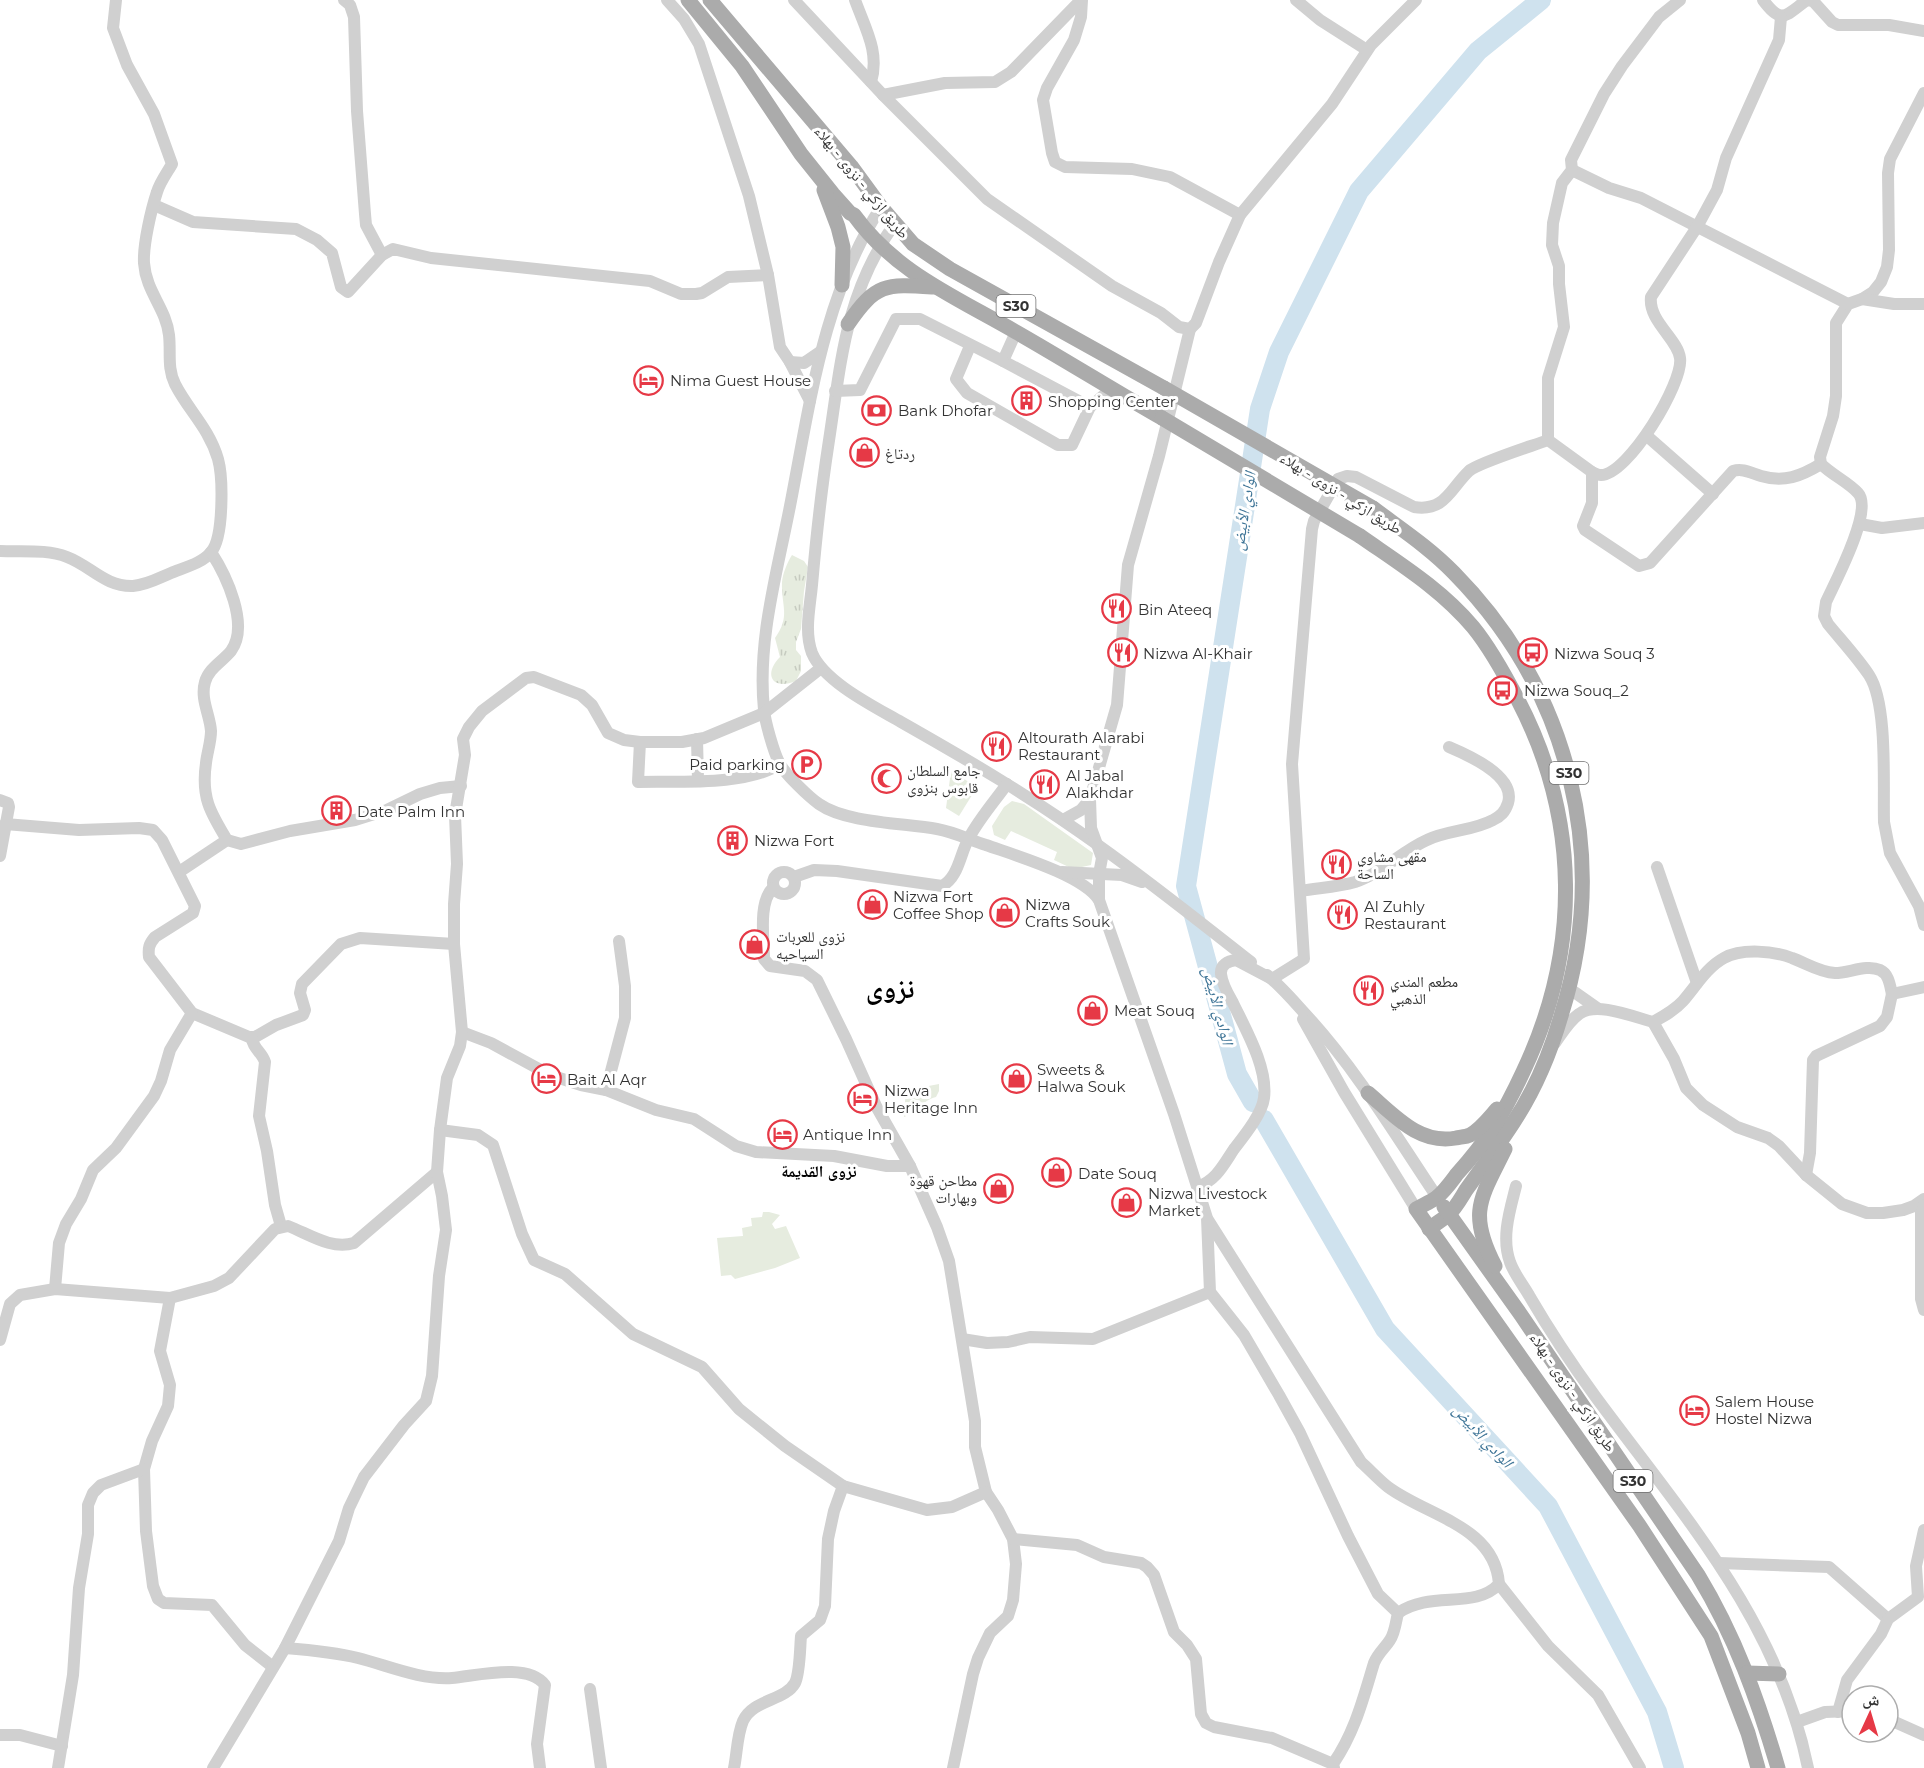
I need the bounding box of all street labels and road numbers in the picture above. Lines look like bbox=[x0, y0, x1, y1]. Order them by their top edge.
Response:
street label: طريق ازكي - نزوى - بهلاء bbox=[808, 122, 913, 244]
road number: S30 bbox=[996, 295, 1036, 317]
street label: طريق ازكي - نزوى - بهلاء bbox=[1275, 448, 1405, 541]
road number: S30 bbox=[1550, 762, 1588, 784]
street label: طريق ازكي - نزوى - بهلاء bbox=[1524, 1329, 1620, 1457]
road number: S30 bbox=[1614, 1470, 1652, 1492]

